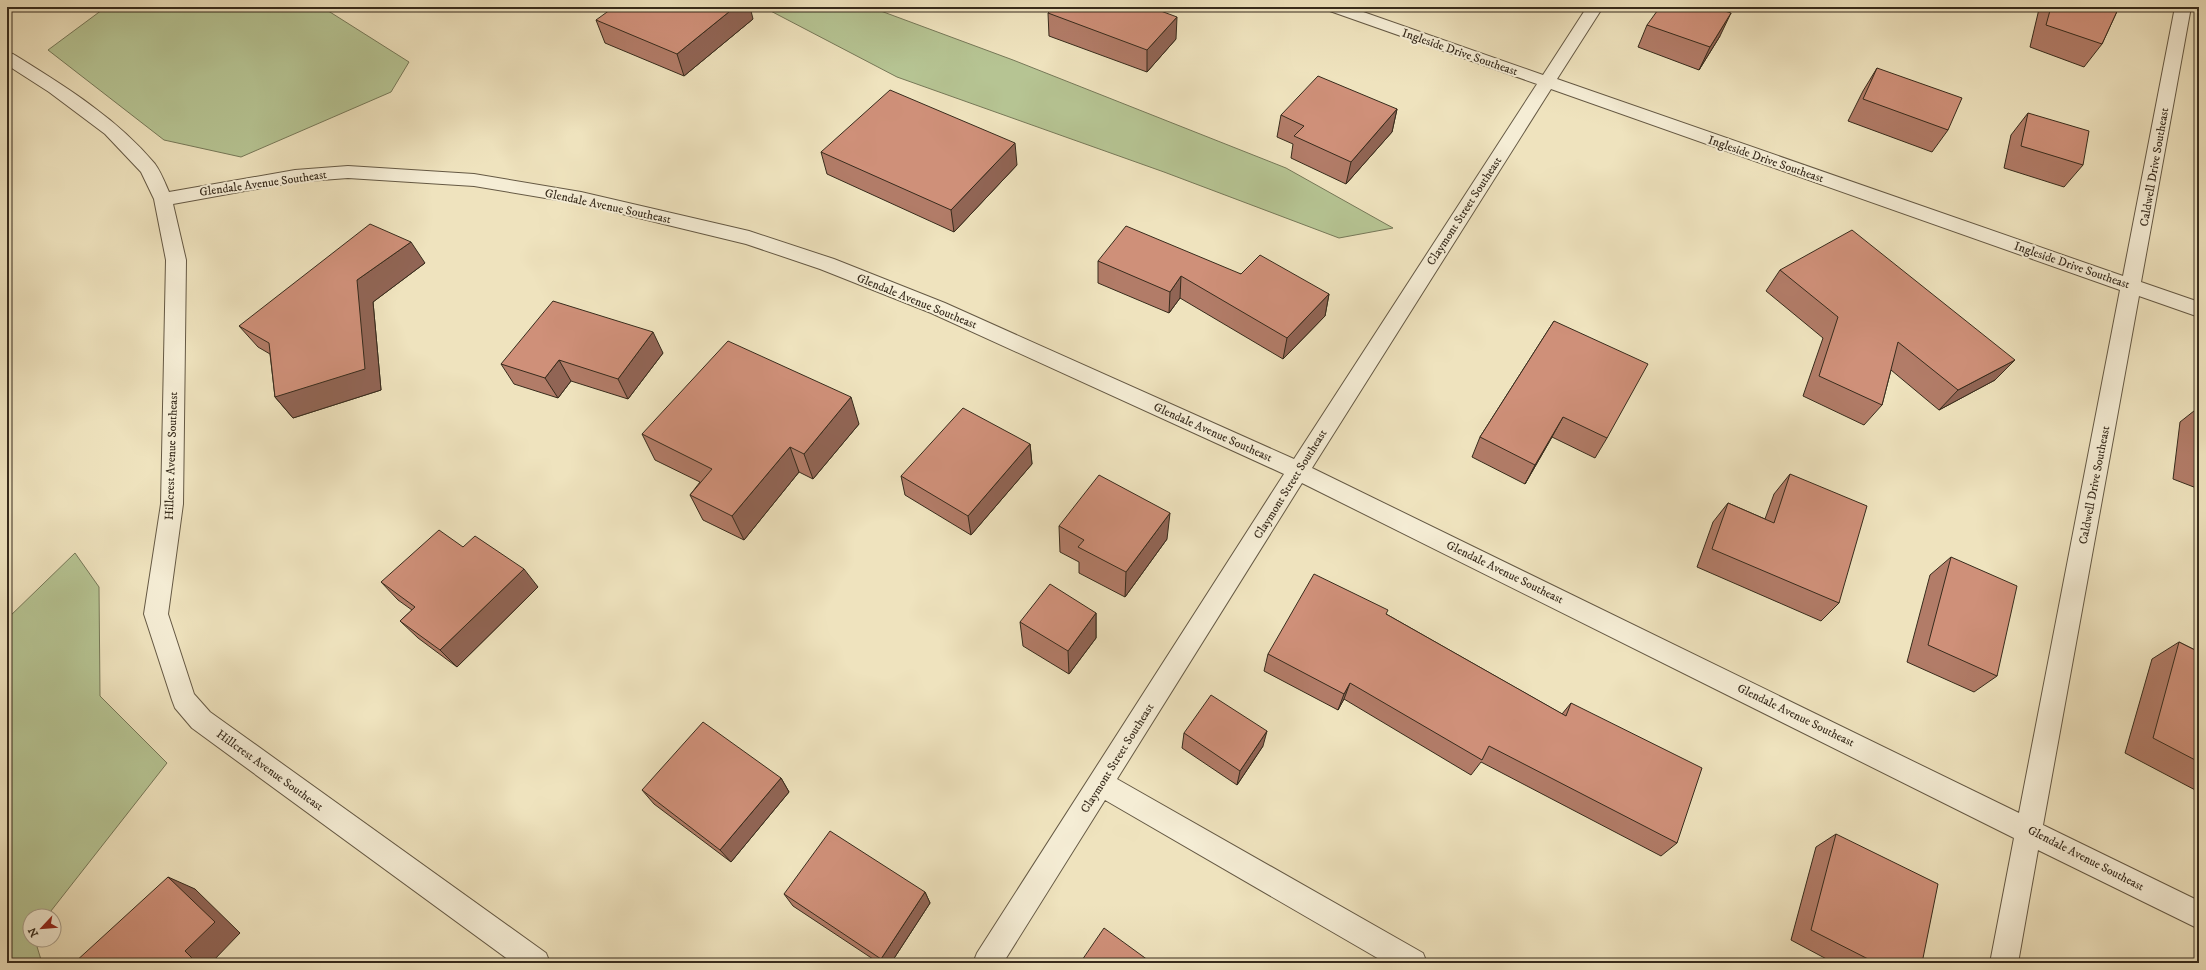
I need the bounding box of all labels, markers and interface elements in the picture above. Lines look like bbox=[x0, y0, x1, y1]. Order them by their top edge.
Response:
street label: Ingleside Drive Southeast bbox=[1400, 26, 1520, 79]
street label: Caldwell Drive Southeast bbox=[2137, 106, 2172, 228]
street label: Ingleside Drive Southeast bbox=[1706, 133, 1826, 186]
street label: Claymont Street Southeast bbox=[1424, 154, 1505, 268]
street label: Glendale Avenue Southeast bbox=[198, 167, 328, 200]
street label: Glendale Avenue Southeast bbox=[544, 186, 672, 227]
street label: Ingleside Drive Southeast bbox=[2012, 239, 2132, 292]
street label: Glendale Avenue Southeast bbox=[854, 270, 979, 333]
street label: Hillcrest Avenue Southeast bbox=[162, 391, 181, 520]
street label: Glendale Avenue Southeast bbox=[1151, 399, 1275, 465]
street label: Caldwell Drive Southeast bbox=[2076, 424, 2113, 546]
street label: Claymont Street Southeast bbox=[1251, 426, 1330, 542]
street label: Glendale Avenue Southeast bbox=[1444, 538, 1566, 607]
street label: Glendale Avenue Southeast bbox=[1735, 681, 1857, 750]
street label: Claymont Street Southeast bbox=[1078, 700, 1157, 816]
street label: Hillcrest Avenue Southeast bbox=[213, 727, 326, 814]
street label: Glendale Avenue Southeast bbox=[2025, 823, 2147, 894]
north arrow bbox=[22, 908, 62, 948]
text: N bbox=[26, 925, 42, 939]

